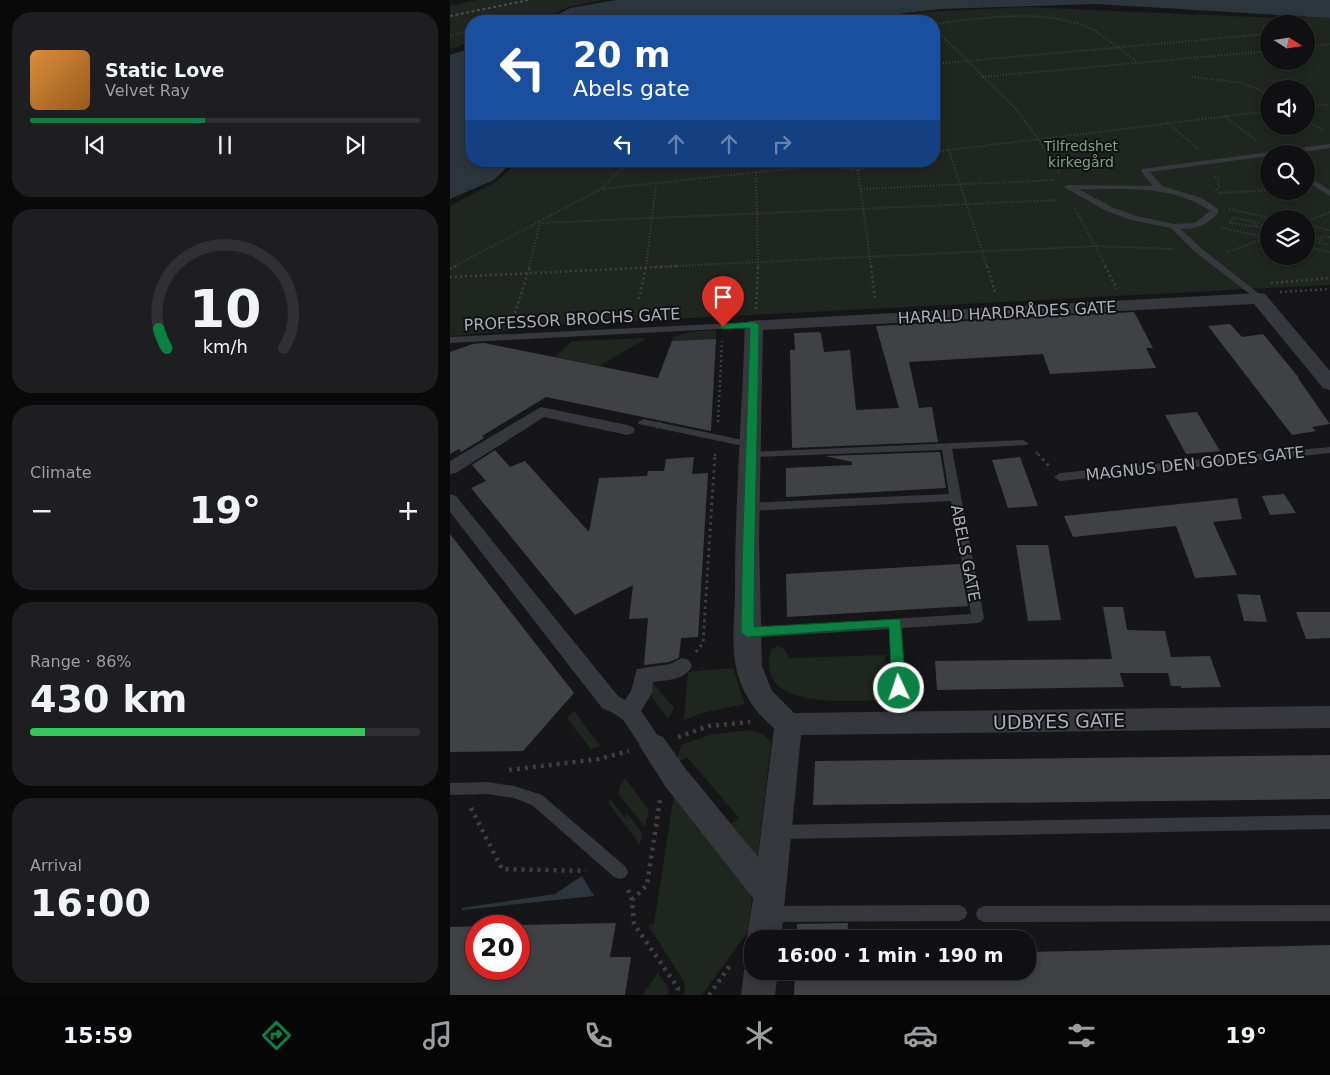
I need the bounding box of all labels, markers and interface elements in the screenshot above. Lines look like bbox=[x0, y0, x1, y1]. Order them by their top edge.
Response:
north arrow bbox=[1260, 15, 1315, 70]
map controls bbox=[1260, 15, 1315, 265]
icon: left bbox=[490, 35, 555, 100]
text: 20 m bbox=[573, 35, 670, 75]
text: Static Love bbox=[105, 59, 225, 81]
text: Abels gate bbox=[573, 76, 690, 101]
button: sound bbox=[1260, 80, 1315, 135]
text: Velvet Ray bbox=[105, 81, 190, 100]
icon: left bbox=[609, 130, 637, 158]
icon: ahead bbox=[662, 130, 690, 158]
icon: ahead bbox=[715, 130, 743, 158]
icon: right bbox=[768, 130, 796, 158]
icon: previous bbox=[81, 131, 109, 159]
icon: pause bbox=[211, 131, 239, 159]
icon: next bbox=[341, 131, 369, 159]
park label: Tilfredshet kirkegård bbox=[1043, 138, 1119, 170]
button: search bbox=[1260, 145, 1315, 200]
button: layers bbox=[1260, 210, 1315, 265]
pin bbox=[702, 276, 744, 327]
text: 10 bbox=[189, 279, 261, 339]
icon: arrive bbox=[709, 283, 737, 311]
street label: HARALD HARDRÅDES GATE bbox=[897, 297, 1117, 328]
street label: PROFESSOR BROCHS GATE bbox=[463, 304, 681, 335]
text: km/h bbox=[202, 336, 248, 357]
street label: MAGNUS DEN GODES GATE bbox=[1085, 443, 1305, 484]
text: Climate bbox=[30, 463, 92, 482]
text: 19° bbox=[189, 488, 261, 532]
text: − bbox=[30, 494, 53, 527]
text: + bbox=[397, 494, 420, 527]
street label: ABELS GATE bbox=[947, 503, 984, 603]
text: Range · 86% bbox=[30, 652, 132, 671]
position arrow bbox=[872, 661, 924, 713]
text: 430 km bbox=[30, 677, 187, 721]
street label: UDBYES GATE bbox=[993, 709, 1125, 733]
text: Arrival bbox=[30, 856, 82, 875]
text: 16:00 bbox=[30, 881, 151, 925]
speed limit sign: 20 bbox=[465, 915, 530, 980]
text: 16:00 · 1 min · 190 m bbox=[776, 944, 1004, 966]
icon: directions bbox=[259, 1018, 294, 1053]
icon: music bbox=[420, 1018, 455, 1053]
icon: phone bbox=[581, 1018, 616, 1053]
icon: climate bbox=[742, 1018, 777, 1053]
icon: car bbox=[903, 1018, 938, 1053]
icon: filters bbox=[1064, 1018, 1099, 1053]
text: 15:59 bbox=[63, 1023, 133, 1048]
text: 19° bbox=[1225, 1023, 1267, 1048]

